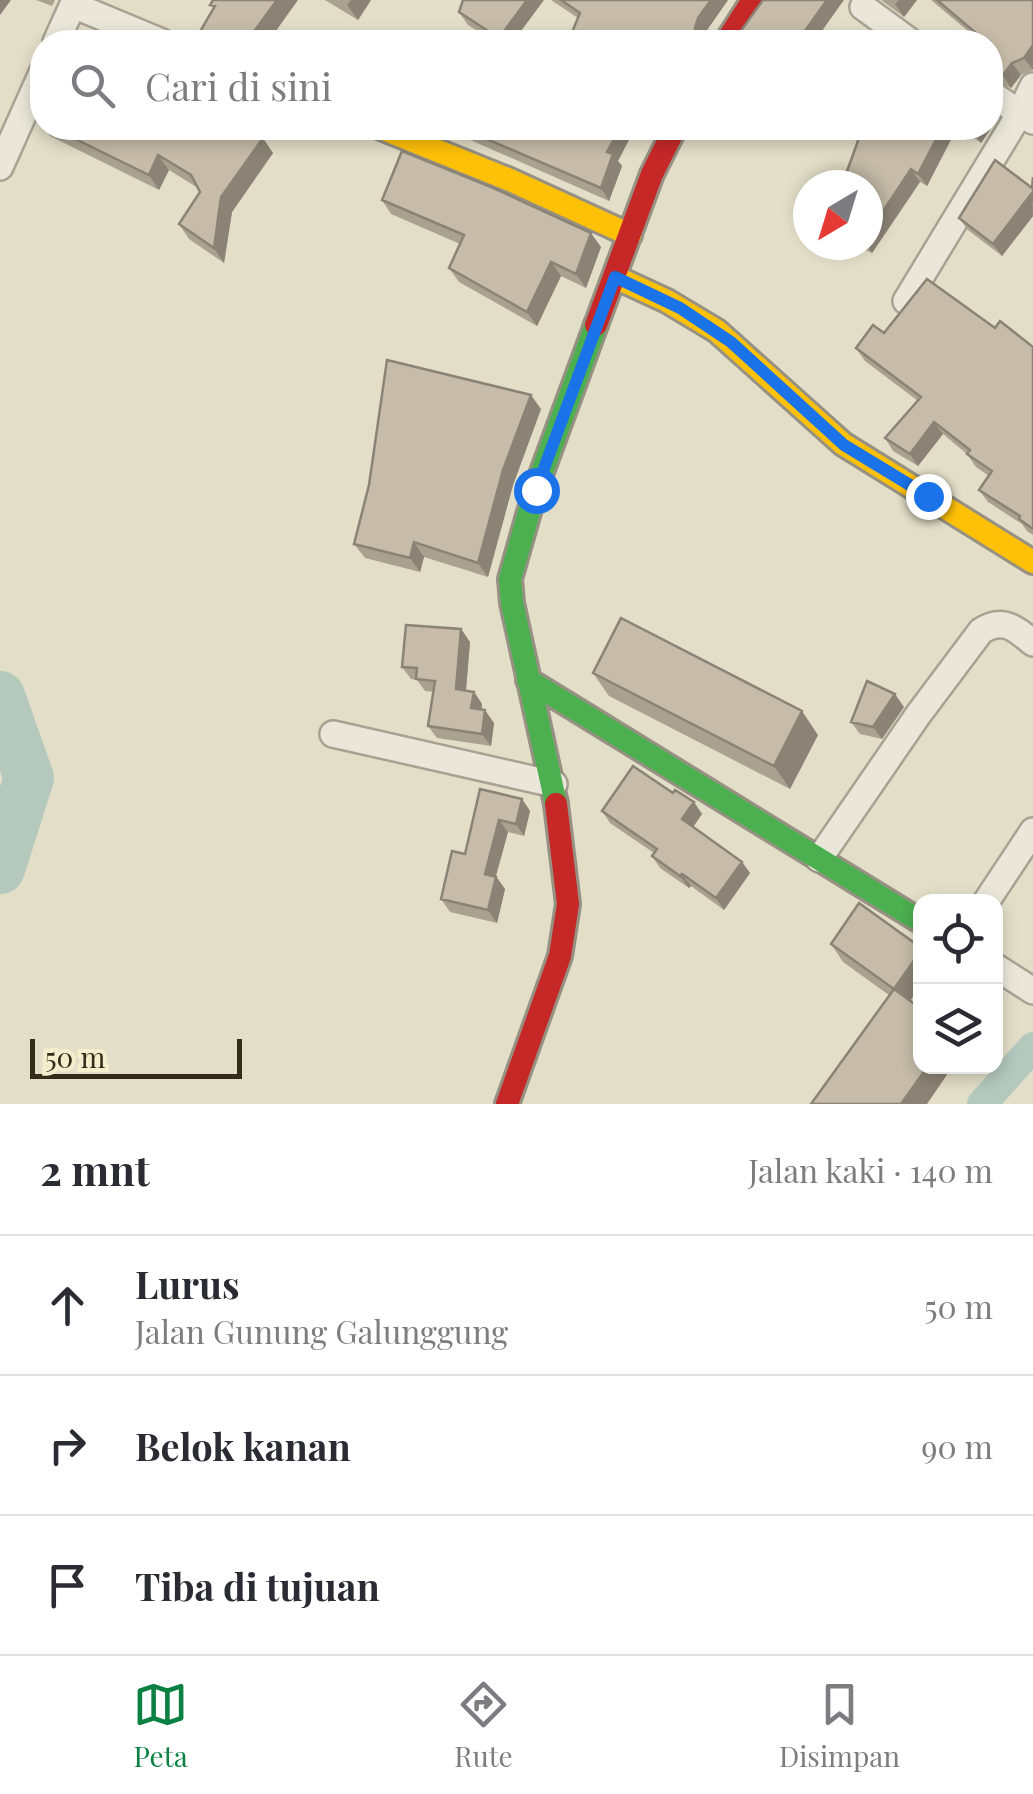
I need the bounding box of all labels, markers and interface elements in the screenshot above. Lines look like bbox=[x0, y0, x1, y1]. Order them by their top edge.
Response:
search box bbox=[30, 30, 1003, 140]
icon: search bbox=[65, 58, 120, 113]
text: Cari di sini bbox=[145, 60, 332, 111]
north arrow bbox=[793, 170, 883, 260]
route start bbox=[514, 468, 560, 514]
route end bbox=[906, 474, 952, 520]
map controls bbox=[913, 894, 1003, 1074]
button: locate bbox=[913, 894, 1003, 984]
button: layers bbox=[913, 984, 1003, 1074]
scale bar bbox=[30, 1034, 242, 1078]
text: 50 m bbox=[45, 1038, 105, 1075]
text: 2 mnt bbox=[40, 1141, 150, 1197]
text: Jalan kaki · 140 m bbox=[748, 1148, 993, 1191]
text: Lurus bbox=[135, 1258, 240, 1309]
icon: ahead bbox=[40, 1278, 95, 1333]
text: 50 m bbox=[924, 1284, 993, 1327]
text: Jalan Gunung Galunggung bbox=[135, 1309, 508, 1352]
icon: right bbox=[40, 1418, 95, 1473]
text: Belok kanan bbox=[135, 1420, 351, 1471]
text: 90 m bbox=[921, 1424, 993, 1467]
icon: arrive bbox=[40, 1558, 95, 1613]
text: Tiba di tujuan bbox=[135, 1560, 380, 1611]
tab: Peta bbox=[133, 1677, 188, 1774]
tab: Rute bbox=[454, 1677, 513, 1774]
tab: Disimpan bbox=[779, 1677, 900, 1774]

